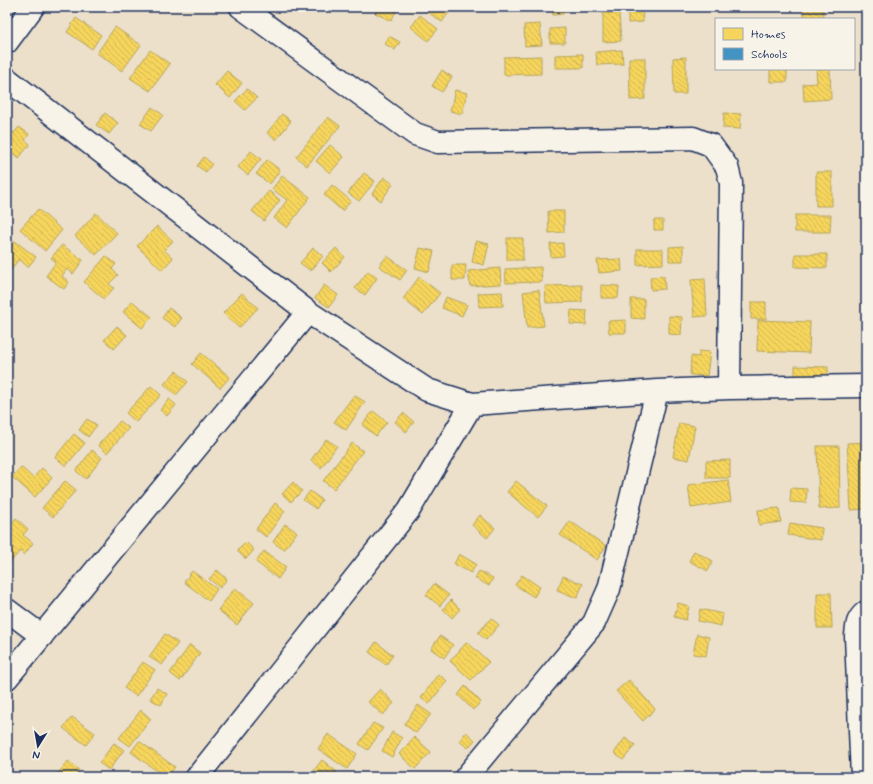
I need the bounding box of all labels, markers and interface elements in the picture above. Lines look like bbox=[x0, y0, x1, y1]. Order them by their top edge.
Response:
legend bbox=[715, 18, 855, 70]
text: Homes bbox=[751, 27, 786, 43]
text: Schools bbox=[751, 47, 787, 63]
north arrow bbox=[18, 726, 58, 766]
text: N bbox=[31, 747, 41, 762]

